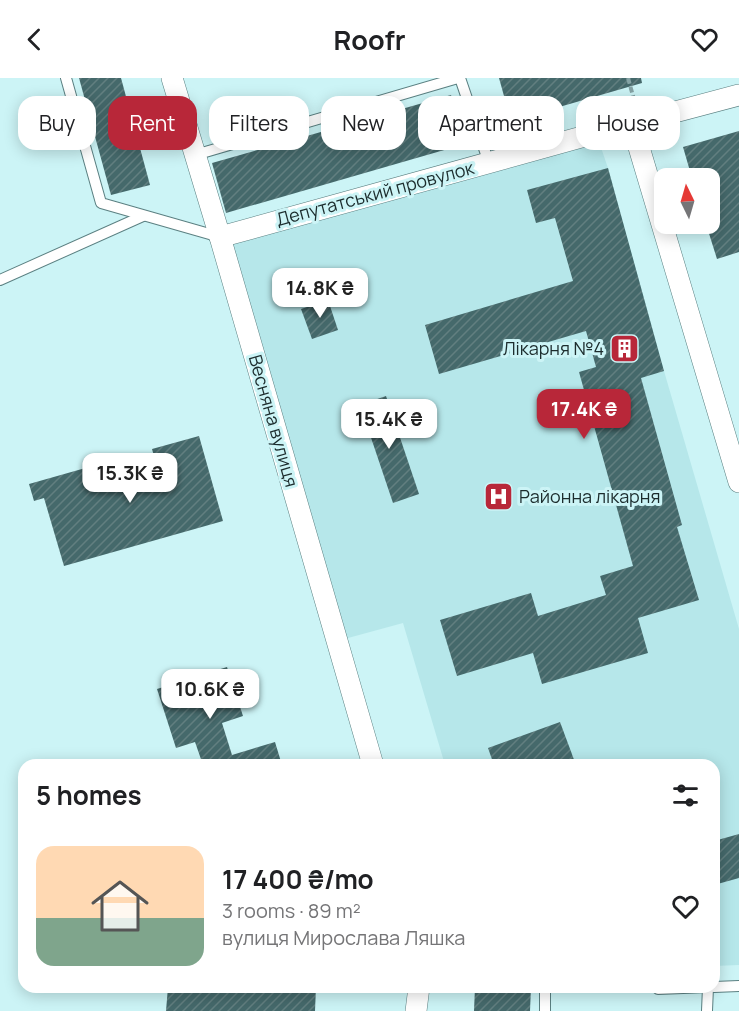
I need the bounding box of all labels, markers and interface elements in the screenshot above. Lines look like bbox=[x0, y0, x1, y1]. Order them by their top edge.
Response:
text: Roofr bbox=[333, 21, 406, 58]
icon: back bbox=[18, 23, 51, 56]
icon: heart bbox=[688, 23, 721, 56]
chip: Buy bbox=[18, 96, 96, 150]
chip: Rent bbox=[108, 96, 197, 150]
chip: Filters bbox=[209, 96, 309, 150]
chip: New bbox=[321, 96, 406, 150]
chip: Apartment bbox=[418, 96, 564, 150]
chip: House bbox=[576, 96, 680, 150]
street label: Депутатський провулок bbox=[273, 155, 477, 231]
north arrow bbox=[654, 168, 720, 234]
map controls bbox=[654, 168, 720, 234]
pin: 14.8K ₴ bbox=[265, 268, 375, 319]
text: 14.8K ₴ bbox=[286, 274, 354, 301]
building icon: Лікарня №4 bbox=[609, 333, 641, 365]
place label: Лікарня №4 bbox=[503, 336, 604, 360]
street label: Весняна вулиця bbox=[244, 352, 304, 490]
pin: 17.4K ₴ bbox=[529, 389, 639, 440]
text: 17.4K ₴ bbox=[551, 395, 617, 422]
pin: 15.4K ₴ bbox=[334, 399, 444, 450]
text: 15.4K ₴ bbox=[355, 405, 423, 432]
pin: 15.3K ₴ bbox=[75, 453, 185, 504]
text: 15.3K ₴ bbox=[96, 459, 164, 486]
hospital icon: Районна лікарня bbox=[482, 481, 514, 513]
place label: Районна лікарня bbox=[519, 484, 660, 508]
pin: 10.6K ₴ bbox=[155, 669, 265, 720]
text: 10.6K ₴ bbox=[175, 675, 245, 702]
text: 5 homes bbox=[36, 777, 142, 813]
icon: filters bbox=[669, 779, 702, 812]
text: 17 400 ₴/mo bbox=[222, 861, 374, 897]
icon: home bbox=[84, 870, 156, 942]
icon: heart bbox=[669, 890, 702, 923]
text: 3 rooms · 89 m² bbox=[222, 897, 361, 924]
text: вулиця Мирослава Ляшка bbox=[222, 924, 465, 951]

